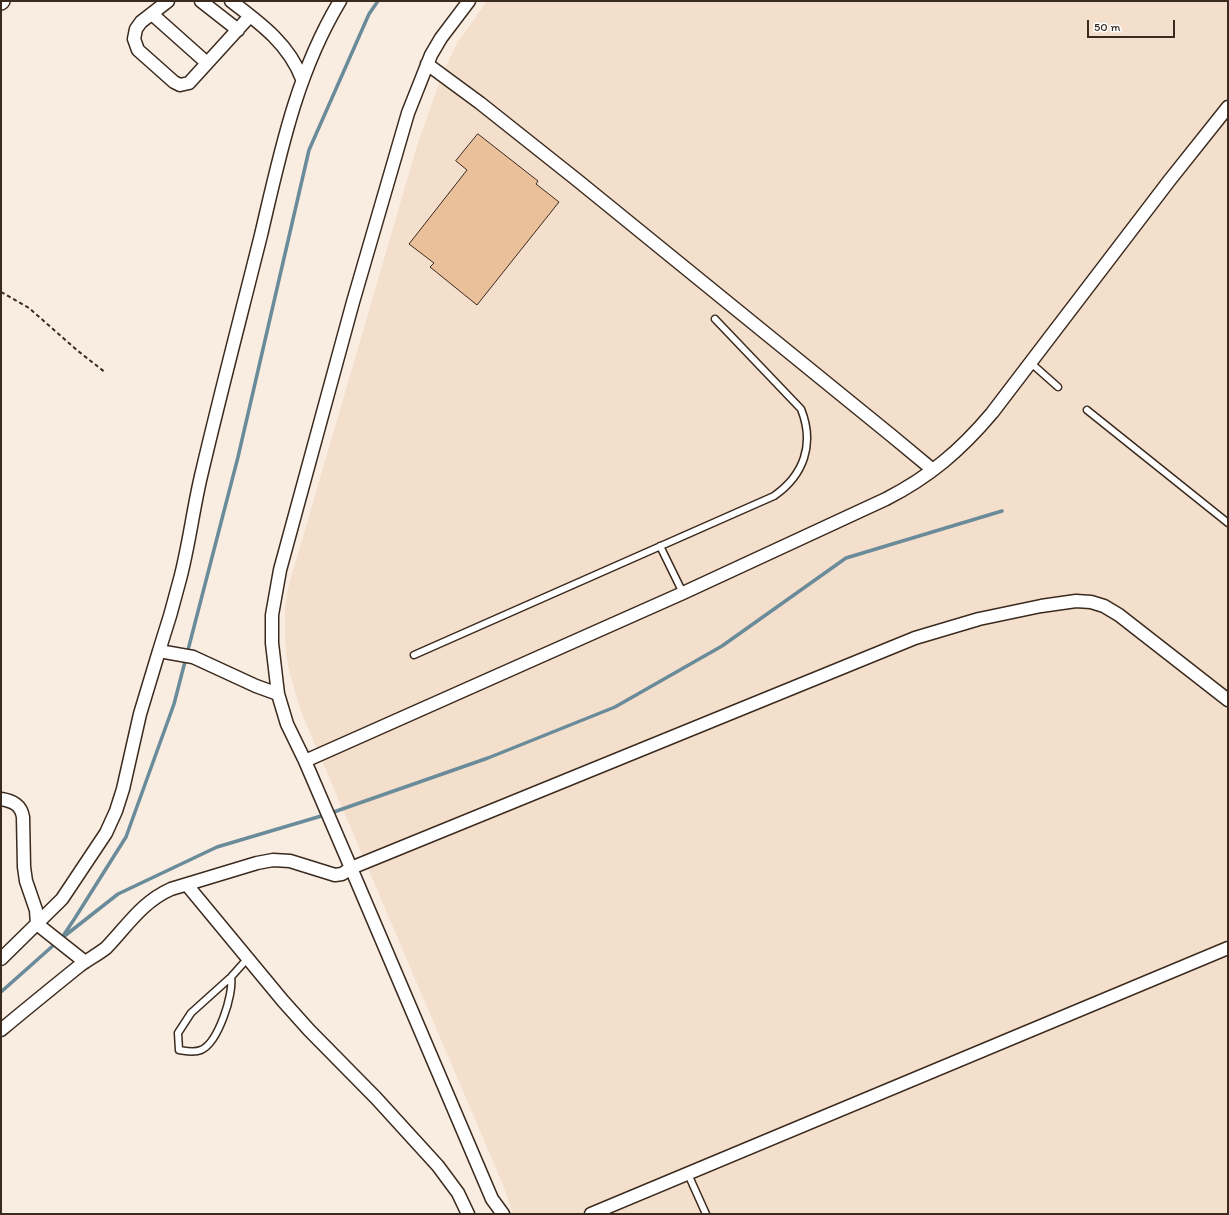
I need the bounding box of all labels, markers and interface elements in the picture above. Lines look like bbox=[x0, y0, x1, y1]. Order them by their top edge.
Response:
scale bar bbox=[1089, 12, 1177, 38]
text: 50 m bbox=[1094, 20, 1120, 34]

